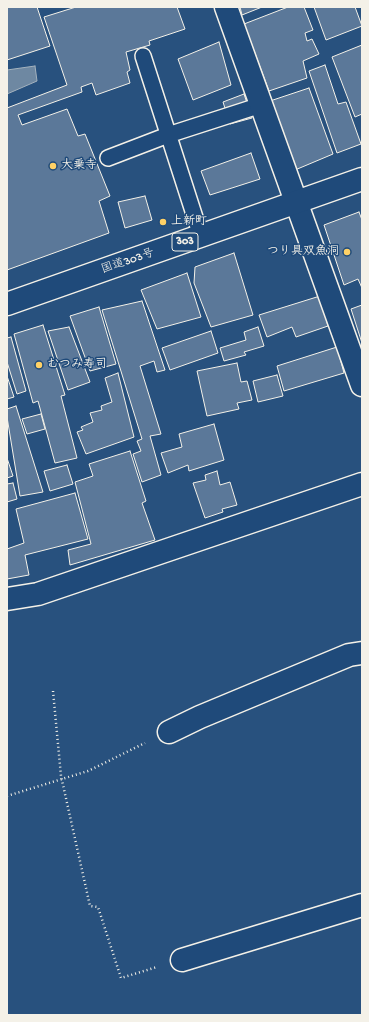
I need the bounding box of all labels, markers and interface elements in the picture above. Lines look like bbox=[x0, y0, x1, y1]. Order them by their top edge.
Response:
place label: 大乗寺 bbox=[61, 159, 97, 173]
marker: 大乗寺 bbox=[48, 161, 58, 171]
place label: 上新町 bbox=[171, 215, 207, 229]
marker: 上新町 bbox=[158, 217, 168, 227]
road number: 303 bbox=[172, 233, 198, 251]
place label: つり具双魚洞 bbox=[267, 245, 339, 259]
street label: 国道303号 bbox=[100, 246, 156, 278]
marker: つり具双魚洞 bbox=[342, 247, 352, 257]
place label: むつみ寿司 bbox=[47, 358, 107, 372]
marker: むつみ寿司 bbox=[34, 360, 44, 370]

